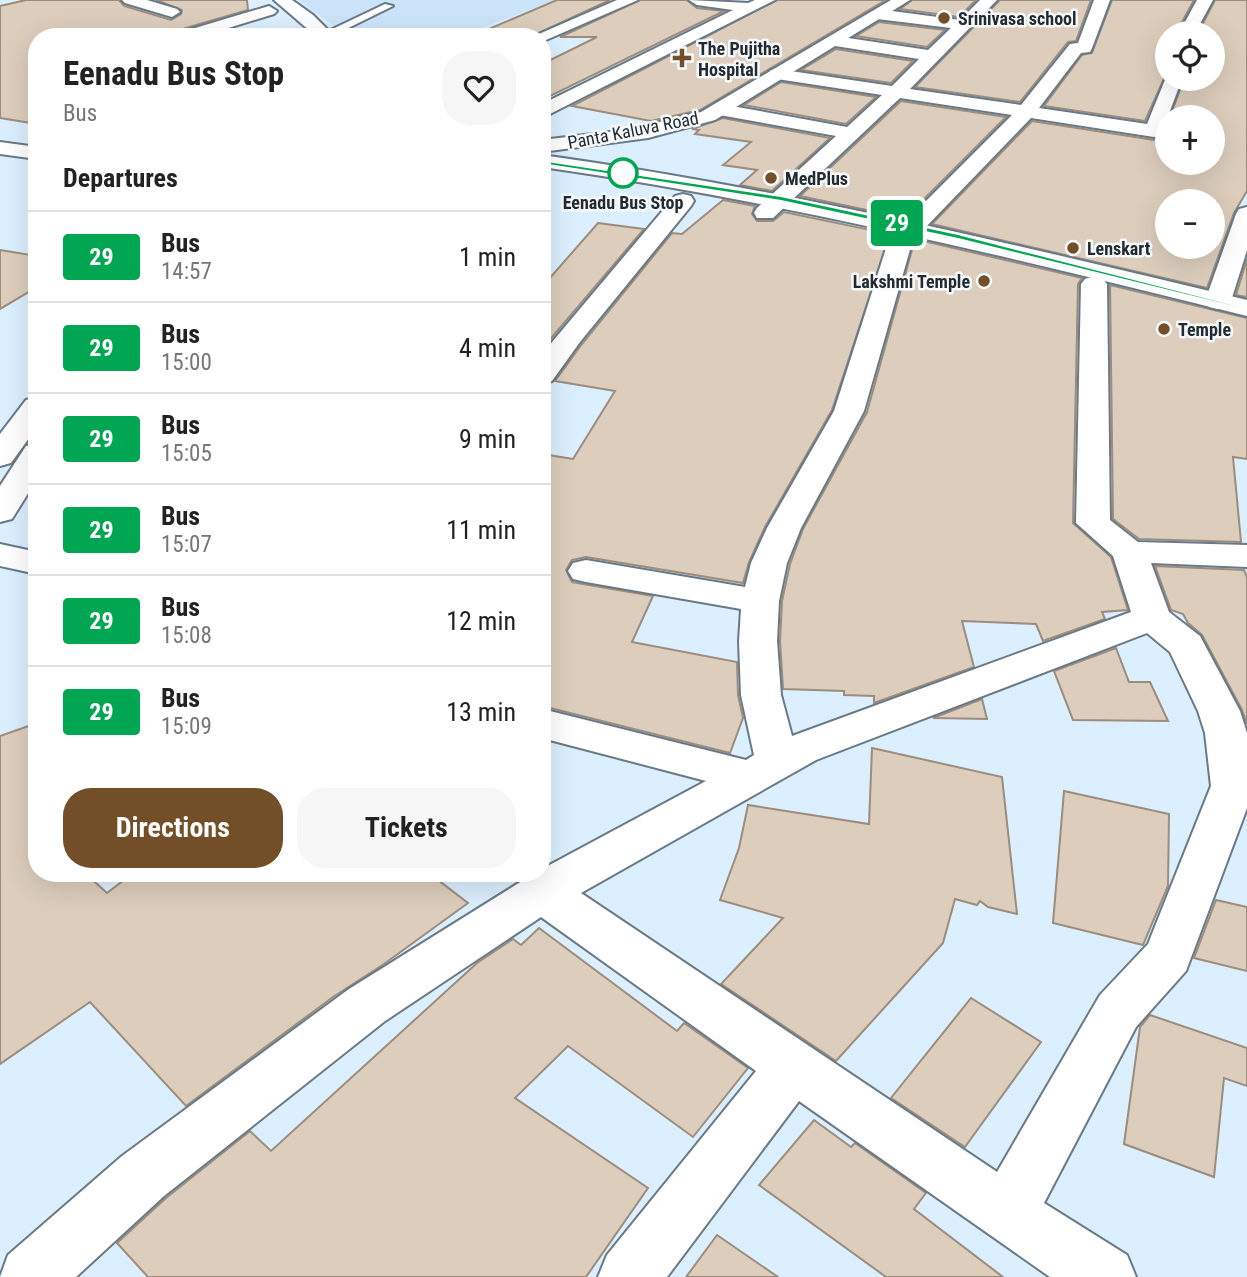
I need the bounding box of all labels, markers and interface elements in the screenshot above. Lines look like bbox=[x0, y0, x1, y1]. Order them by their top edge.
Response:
place label: Srinivasa school bbox=[958, 8, 1077, 29]
marker: Srinivasa school bbox=[936, 10, 952, 26]
map controls bbox=[1155, 21, 1225, 259]
button: locate bbox=[1155, 21, 1225, 91]
place label: The Pujitha Hospital bbox=[698, 38, 780, 80]
marker: The Pujitha Hospital bbox=[672, 48, 692, 68]
button: heart bbox=[442, 51, 516, 125]
text: Eenadu Bus Stop bbox=[63, 54, 284, 93]
text: Bus bbox=[63, 100, 97, 127]
button: + bbox=[1155, 105, 1225, 175]
street label: Panta Kaluva Road bbox=[566, 107, 700, 153]
marker: Eenadu Bus Stop bbox=[608, 158, 638, 188]
text: Departures bbox=[63, 163, 178, 193]
place label: MedPlus bbox=[785, 168, 848, 189]
marker: MedPlus bbox=[763, 170, 779, 186]
button: − bbox=[1155, 189, 1225, 259]
place label: Eenadu Bus Stop bbox=[563, 192, 683, 213]
line badge: 29 bbox=[866, 200, 928, 246]
text: 29 bbox=[885, 209, 909, 237]
text: Bus bbox=[161, 228, 200, 258]
place label: Lenskart bbox=[1087, 238, 1151, 259]
marker: Lenskart bbox=[1065, 240, 1081, 256]
text: 1 min bbox=[459, 242, 516, 272]
text: 29 bbox=[89, 243, 114, 271]
text: 14:57 bbox=[161, 258, 212, 285]
place label: Lakshmi Temple bbox=[853, 271, 970, 292]
marker: Lakshmi Temple bbox=[976, 273, 992, 289]
text: Bus bbox=[161, 319, 200, 349]
place label: Temple bbox=[1178, 319, 1231, 340]
marker: Temple bbox=[1156, 321, 1172, 337]
text: 4 min bbox=[459, 333, 516, 363]
text: 29 bbox=[89, 334, 114, 362]
text: 15:00 bbox=[161, 349, 212, 376]
text: Bus bbox=[161, 410, 200, 440]
text: 9 min bbox=[459, 424, 516, 454]
text: 29 bbox=[89, 425, 114, 453]
text: 15:05 bbox=[161, 440, 212, 467]
text: Bus bbox=[161, 501, 200, 531]
text: 11 min bbox=[446, 515, 516, 545]
text: 29 bbox=[89, 516, 114, 544]
text: 15:07 bbox=[161, 531, 212, 558]
text: Bus bbox=[161, 592, 200, 622]
text: 12 min bbox=[446, 606, 516, 636]
text: 29 bbox=[89, 607, 114, 635]
text: 15:08 bbox=[161, 622, 212, 649]
text: Bus bbox=[161, 683, 200, 713]
text: 13 min bbox=[446, 697, 516, 727]
text: 29 bbox=[89, 698, 114, 726]
text: 15:09 bbox=[161, 713, 212, 740]
button: Directions bbox=[63, 788, 283, 868]
button: Tickets bbox=[297, 788, 516, 868]

